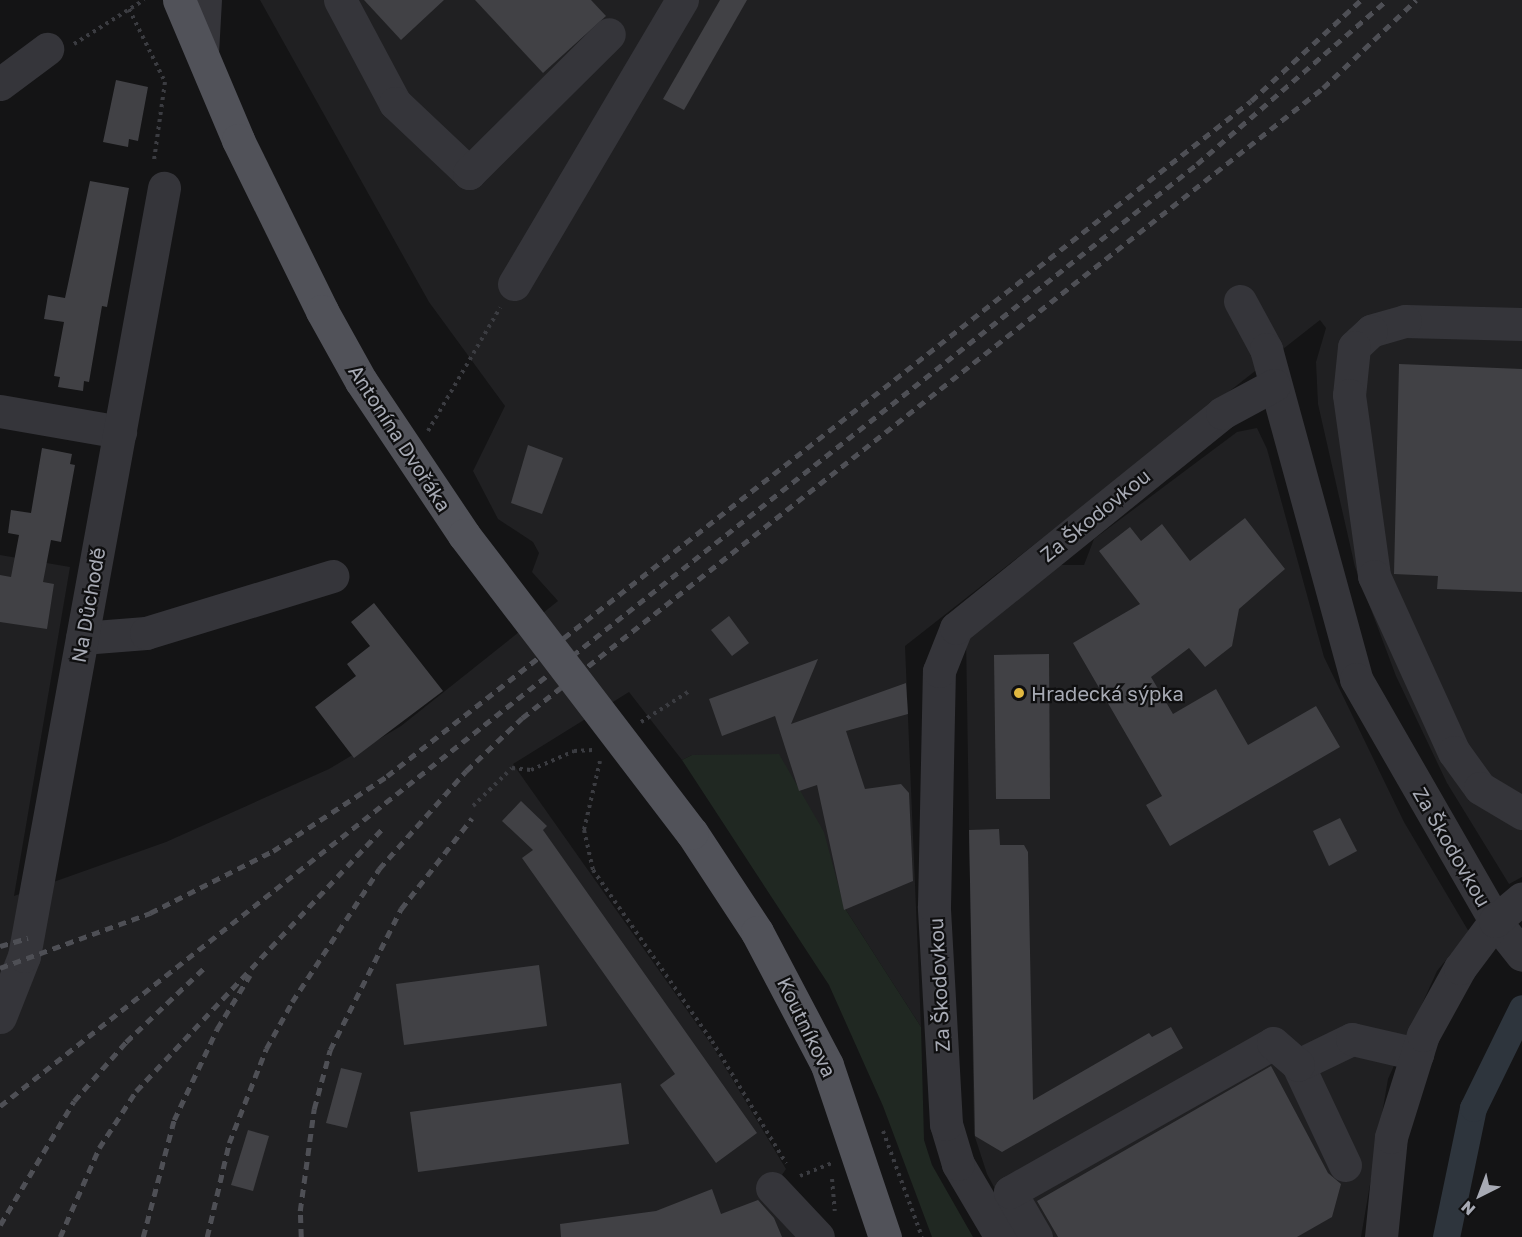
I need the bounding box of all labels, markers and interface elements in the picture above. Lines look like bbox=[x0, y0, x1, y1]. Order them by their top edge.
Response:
street label: Antonína Dvořáka bbox=[344, 360, 456, 516]
street label: Za Škodovkou bbox=[1035, 463, 1155, 567]
street label: Na Důchodě bbox=[66, 545, 110, 665]
place label: Hradecká sýpka bbox=[1031, 681, 1184, 705]
marker: Hradecká sýpka bbox=[1012, 686, 1026, 700]
street label: Za Škodovkou bbox=[1408, 783, 1496, 911]
street label: Za Škodovkou bbox=[924, 917, 954, 1053]
street label: Koutníkova bbox=[773, 973, 841, 1081]
north arrow bbox=[1450, 1165, 1510, 1225]
text: N bbox=[1457, 1197, 1479, 1220]

